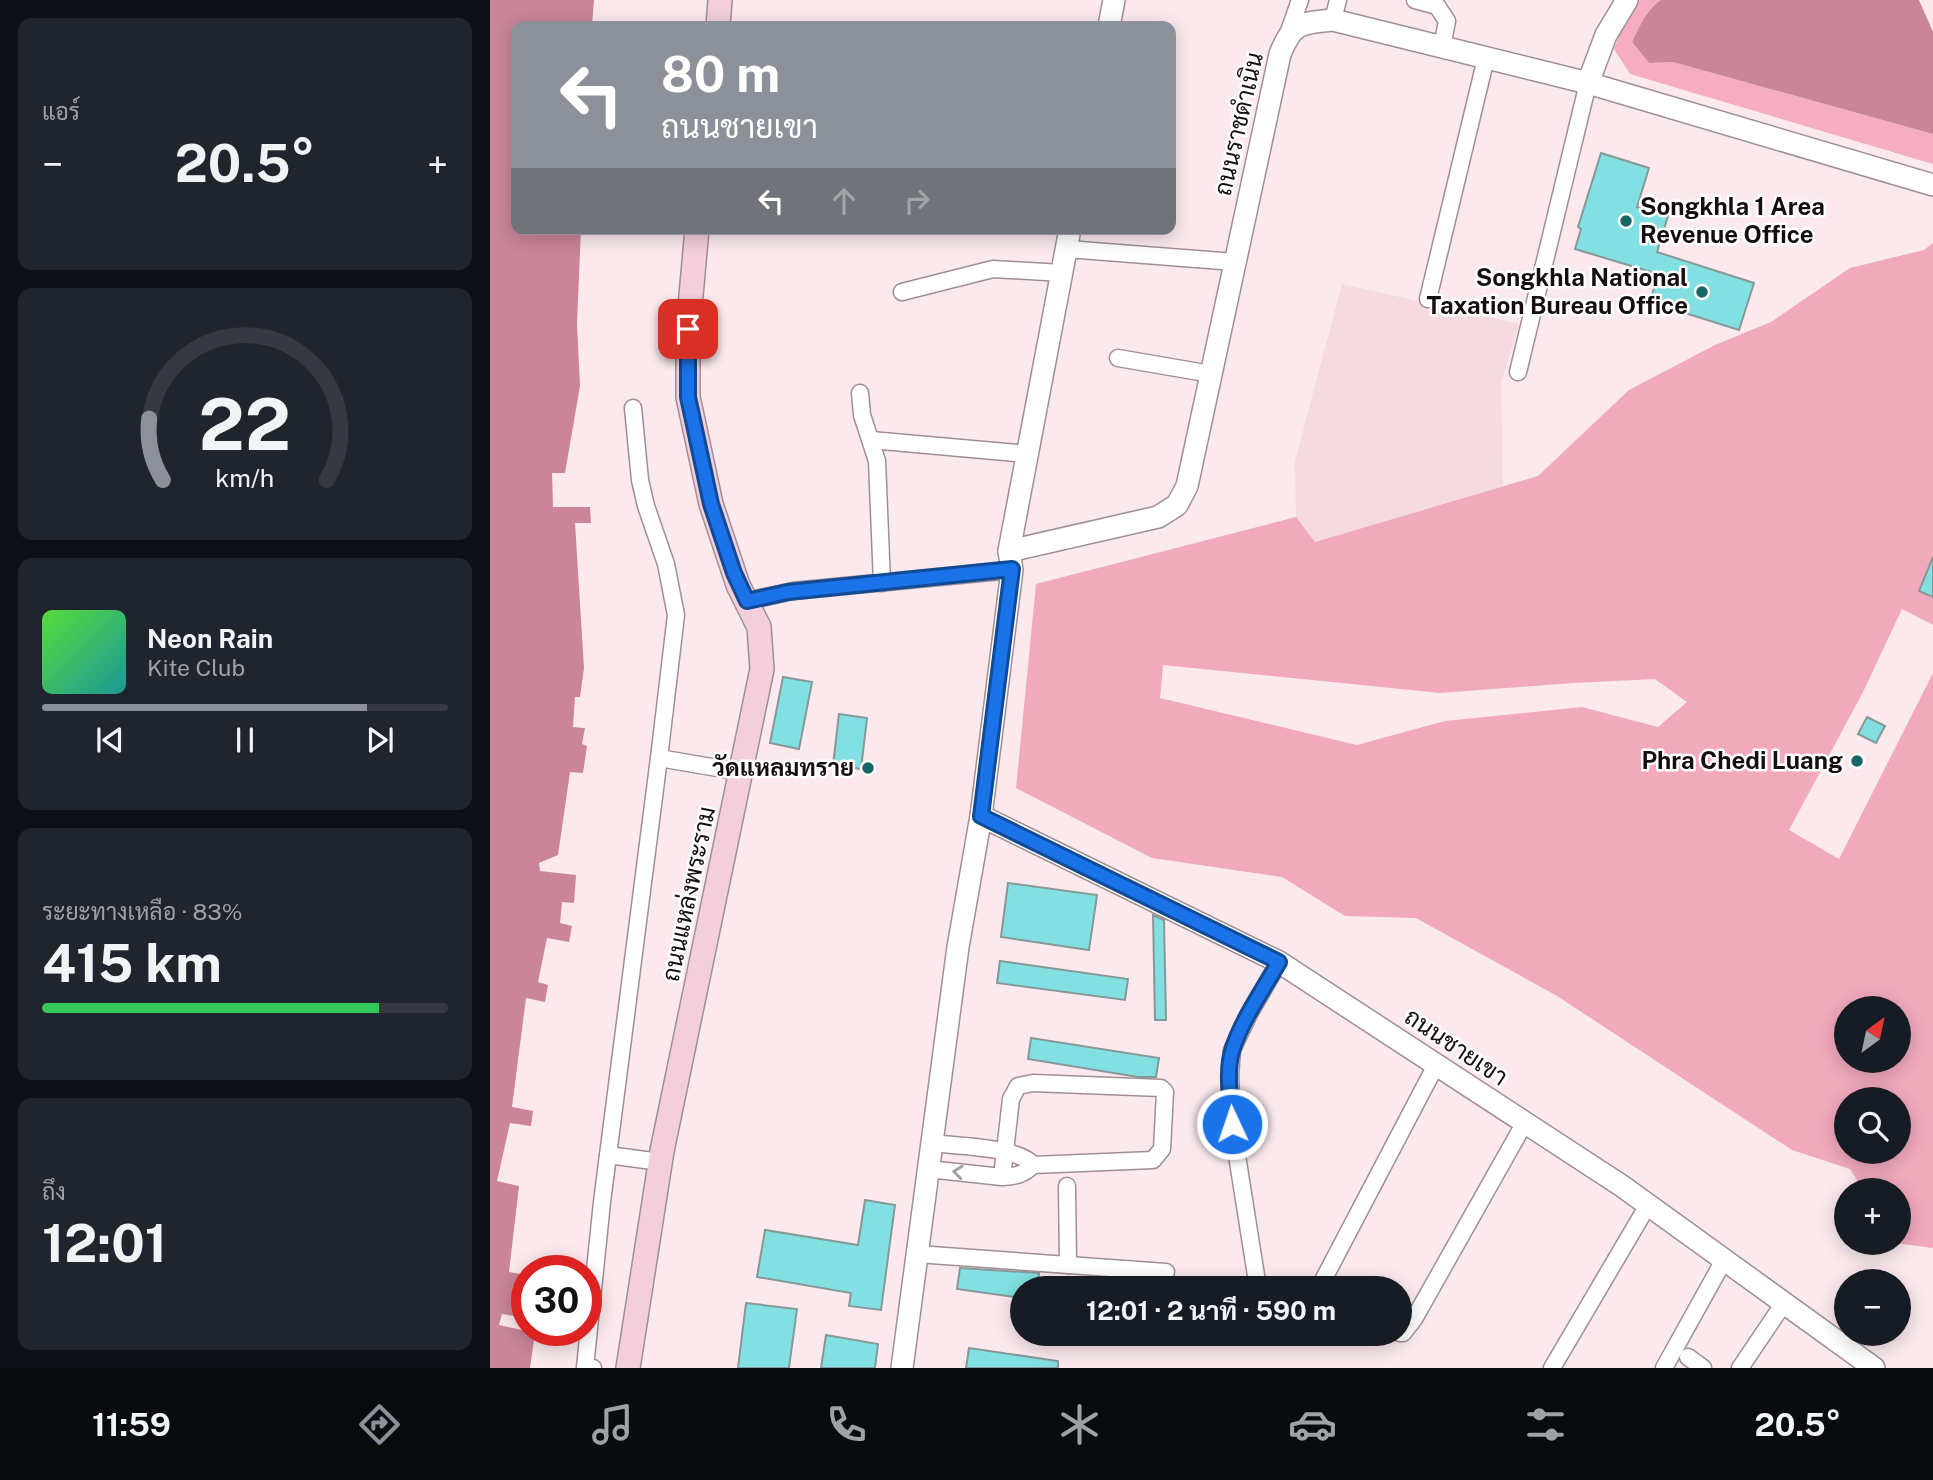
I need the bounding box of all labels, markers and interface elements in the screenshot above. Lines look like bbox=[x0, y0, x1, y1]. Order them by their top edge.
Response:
text: 80 m bbox=[661, 45, 780, 103]
icon: left bbox=[546, 49, 637, 140]
street label: ถนนราชดำเนิน bbox=[1208, 49, 1268, 198]
text: แอร์ bbox=[42, 98, 80, 125]
text: ถนนชายเขา bbox=[661, 108, 818, 145]
text: 20.5° bbox=[175, 133, 315, 194]
text: − bbox=[42, 142, 63, 187]
text: + bbox=[427, 142, 448, 187]
icon: left bbox=[752, 182, 790, 220]
icon: ahead bbox=[825, 182, 863, 220]
icon: right bbox=[898, 182, 936, 220]
place label: Songkhla 1 Area Revenue Office bbox=[1640, 192, 1825, 248]
marker: Songkhla 1 Area Revenue Office bbox=[1618, 213, 1634, 229]
place label: Songkhla National Taxation Bureau Office bbox=[1427, 263, 1688, 319]
marker: Songkhla National Taxation Bureau Office bbox=[1694, 284, 1710, 300]
pin bbox=[658, 299, 718, 359]
icon: arrive bbox=[669, 310, 707, 348]
text: 22 bbox=[199, 381, 291, 466]
text: km/h bbox=[216, 463, 274, 493]
text: Neon Rain bbox=[147, 623, 273, 654]
text: Kite Club bbox=[147, 654, 245, 681]
icon: previous bbox=[91, 721, 129, 759]
icon: pause bbox=[226, 721, 264, 759]
icon: next bbox=[361, 721, 399, 759]
place label: Phra Chedi Luang bbox=[1641, 746, 1843, 774]
place label: วัดแหลมทราย bbox=[712, 753, 854, 781]
marker: Phra Chedi Luang bbox=[1849, 753, 1865, 769]
marker: วัดแหลมทราย bbox=[860, 760, 876, 776]
street label: ถนนแหล่งพระราม bbox=[656, 804, 720, 984]
text: ระยะทางเหลือ · 83% bbox=[42, 898, 243, 925]
text: 415 km bbox=[42, 933, 222, 994]
north arrow bbox=[1834, 996, 1911, 1073]
map controls bbox=[1834, 996, 1911, 1346]
street label: ถนนชายเขา bbox=[1400, 1002, 1513, 1091]
position arrow bbox=[1195, 1087, 1269, 1161]
button: search bbox=[1834, 1087, 1911, 1164]
one-way arrow bbox=[952, 1164, 964, 1179]
text: ถึง bbox=[42, 1178, 66, 1205]
button: + bbox=[1834, 1178, 1911, 1255]
text: 12:01 bbox=[42, 1213, 167, 1274]
speed limit sign: 30 bbox=[511, 1255, 602, 1346]
button: − bbox=[1834, 1269, 1911, 1346]
text: 12:01 · 2 นาที · 590 m bbox=[1086, 1295, 1336, 1326]
icon: directions bbox=[355, 1400, 404, 1449]
icon: music bbox=[588, 1400, 637, 1449]
icon: phone bbox=[822, 1400, 871, 1449]
icon: climate bbox=[1055, 1400, 1104, 1449]
icon: car bbox=[1288, 1400, 1337, 1449]
icon: filters bbox=[1521, 1400, 1570, 1449]
text: 11:59 bbox=[92, 1406, 171, 1443]
text: 20.5° bbox=[1754, 1406, 1841, 1443]

